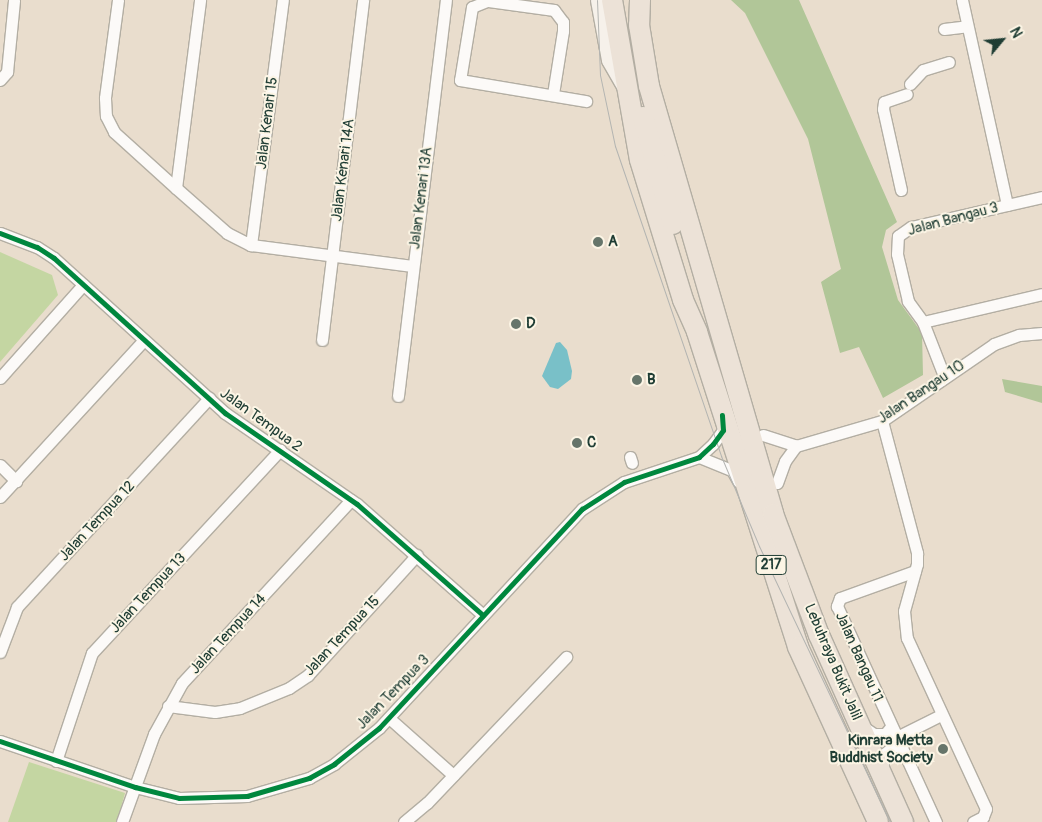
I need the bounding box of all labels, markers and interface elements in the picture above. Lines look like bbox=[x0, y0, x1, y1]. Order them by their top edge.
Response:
north arrow bbox=[977, 15, 1027, 65]
text: N bbox=[1006, 25, 1025, 41]
street label: Jalan Kenari 15 bbox=[252, 76, 282, 170]
street label: Jalan Kenari 14A bbox=[328, 118, 358, 222]
street label: Jalan Kenari 13A bbox=[406, 146, 436, 250]
street label: Jalan Bangau 3 bbox=[906, 198, 1000, 240]
place label: A bbox=[608, 233, 618, 251]
marker: A bbox=[592, 236, 604, 248]
place label: D bbox=[526, 315, 535, 333]
marker: D bbox=[510, 318, 522, 330]
street label: Jalan Bangau 10 bbox=[874, 356, 968, 428]
place label: B bbox=[647, 371, 655, 389]
marker: B bbox=[631, 374, 643, 386]
street label: Jalan Tempua 2 bbox=[216, 384, 306, 456]
place label: C bbox=[587, 434, 596, 452]
marker: C bbox=[571, 437, 583, 449]
street label: Jalan Tempua 12 bbox=[55, 477, 139, 565]
street label: Jalan Tempua 13 bbox=[106, 549, 190, 637]
road number: 217 bbox=[755, 554, 787, 576]
street label: Jalan Tempua 14 bbox=[186, 590, 270, 678]
street label: Jalan Tempua 15 bbox=[300, 592, 384, 680]
street label: Lebuhraya Bukit Jalil bbox=[800, 601, 866, 723]
street label: Jalan Bangau 11 bbox=[831, 609, 887, 705]
street label: Jalan Tempua 3 bbox=[353, 651, 433, 733]
place label: Kinrara Metta Buddhist Society bbox=[829, 731, 933, 766]
marker: Kinrara Metta Buddhist Society bbox=[937, 743, 949, 755]

